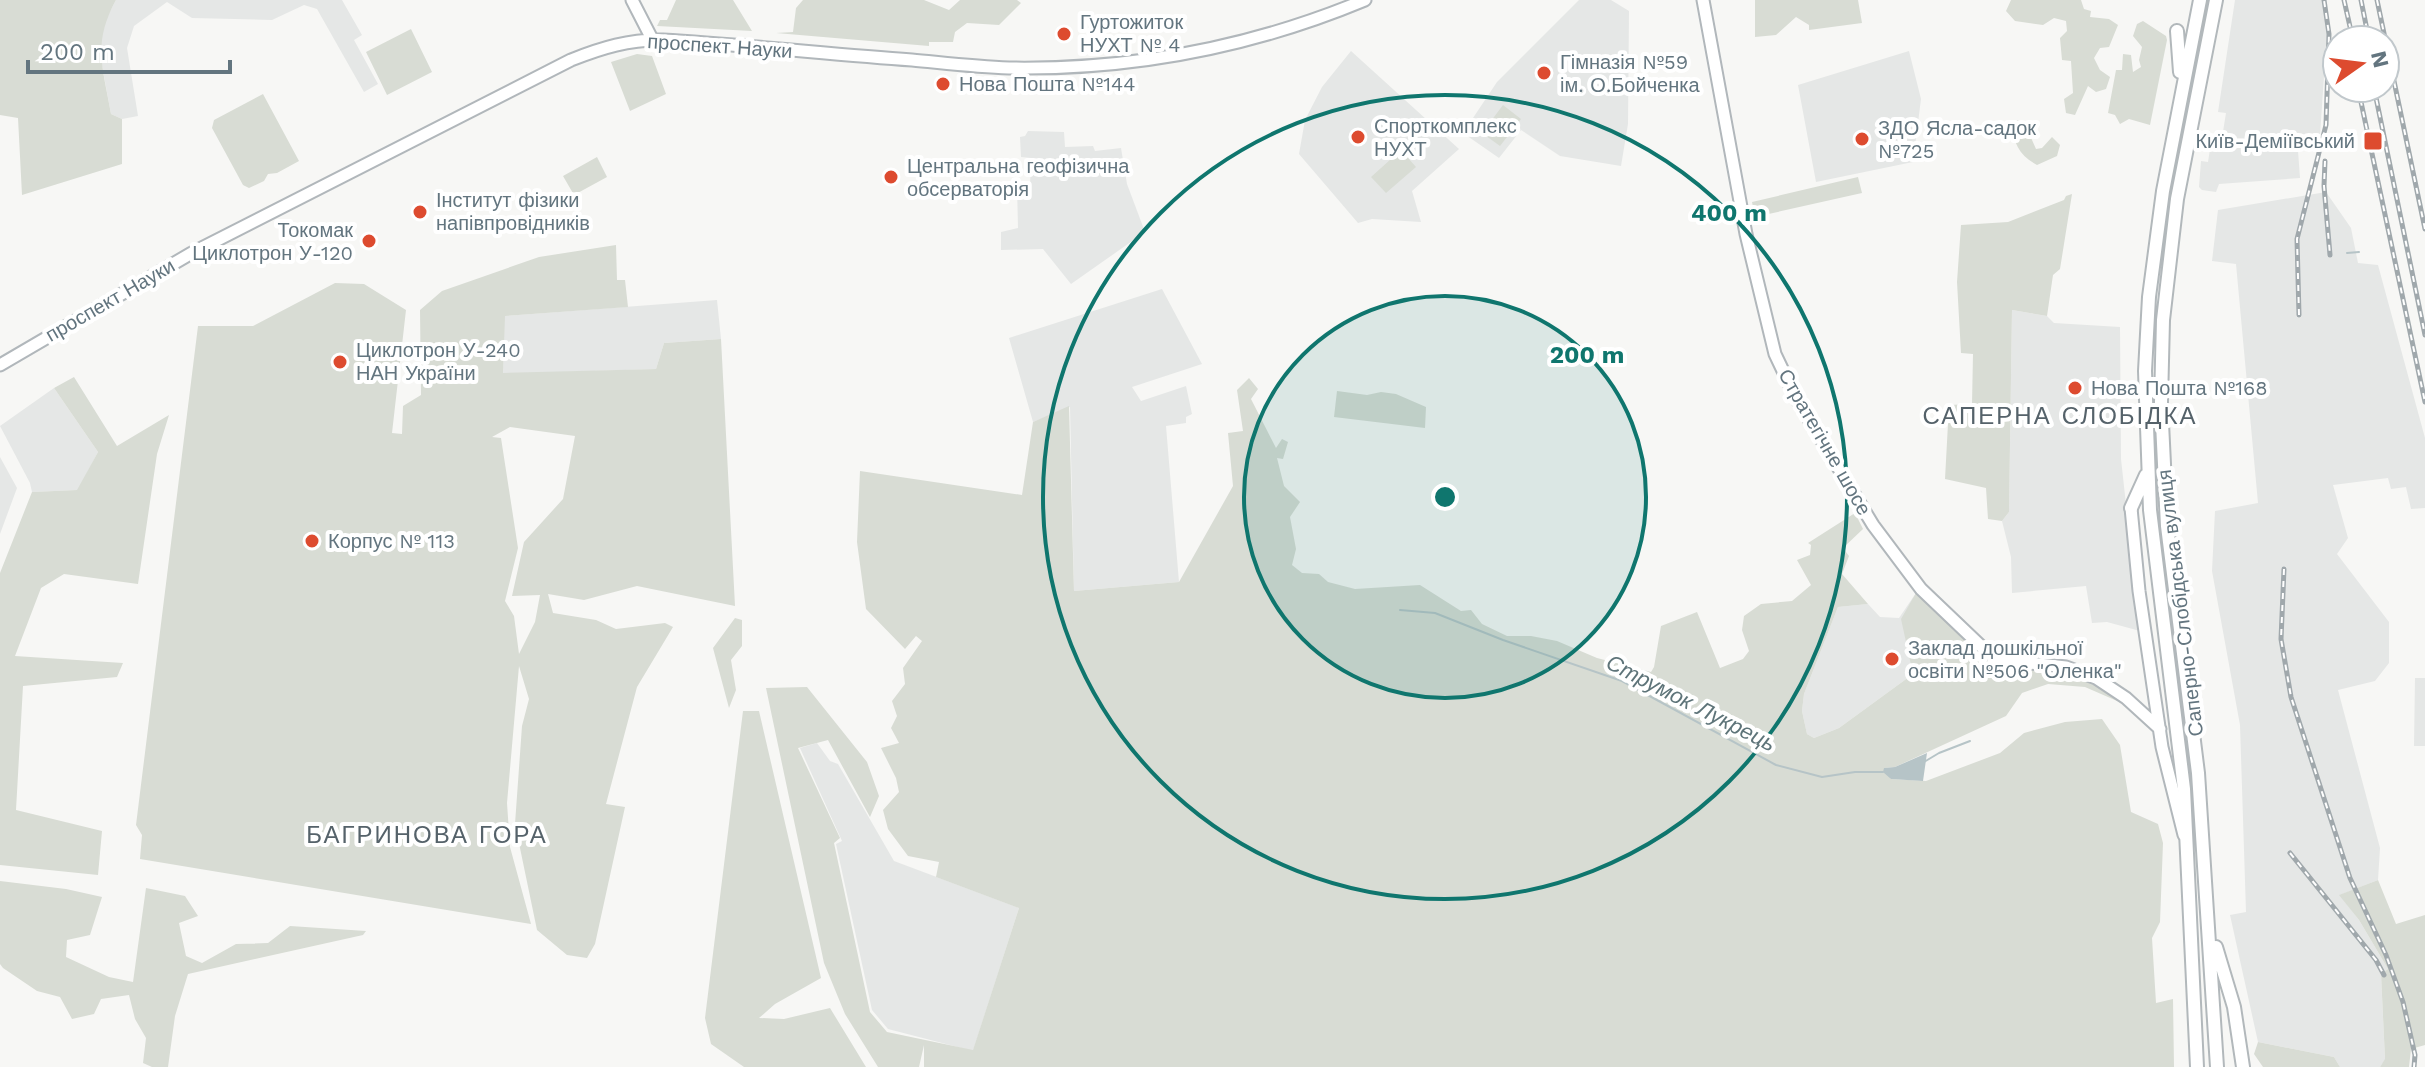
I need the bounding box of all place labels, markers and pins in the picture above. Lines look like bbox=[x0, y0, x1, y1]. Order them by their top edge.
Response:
place label: Гуртожиток НУХТ № 4 bbox=[1080, 10, 1183, 57]
marker: Гуртожиток НУХТ № 4 bbox=[1055, 25, 1073, 43]
place label: Гімназія №59 ім. О.Бойченка bbox=[1560, 50, 1700, 97]
marker: Гімназія №59 ім. О.Бойченка bbox=[1535, 64, 1553, 82]
place label: Нова Пошта №144 bbox=[959, 72, 1135, 96]
marker: Нова Пошта №144 bbox=[934, 75, 952, 93]
place label: Спорткомплекс НУХТ bbox=[1374, 114, 1517, 161]
place label: ЗДО Ясла-садок №725 bbox=[1878, 116, 2036, 163]
marker: Спорткомплекс НУХТ bbox=[1349, 128, 1367, 146]
place label: Київ-Деміївський bbox=[2195, 129, 2355, 153]
marker: ЗДО Ясла-садок №725 bbox=[1853, 130, 1871, 148]
marker: Київ-Деміївський bbox=[2362, 130, 2384, 152]
place label: Центральна геофізична обсерваторія bbox=[907, 154, 1130, 201]
marker: Центральна геофізична обсерваторія bbox=[882, 168, 900, 186]
place label: Інститут фізики напівпровідників bbox=[436, 188, 590, 235]
marker: Інститут фізики напівпровідників bbox=[411, 203, 429, 221]
place label: Токомак Циклотрон У-120 bbox=[192, 218, 353, 265]
marker: Токомак Циклотрон У-120 bbox=[360, 232, 378, 250]
place label: Циклотрон У-240 НАН України bbox=[356, 338, 521, 385]
marker: Циклотрон У-240 НАН України bbox=[331, 353, 349, 371]
place label: Нова Пошта №168 bbox=[2091, 376, 2268, 400]
marker: Нова Пошта №168 bbox=[2066, 379, 2084, 397]
centre of rings bbox=[1431, 483, 1459, 511]
place label: Корпус № 113 bbox=[328, 529, 455, 553]
marker: Корпус № 113 bbox=[303, 532, 321, 550]
place label: Заклад дошкільної освіти №506 "Оленка" bbox=[1908, 636, 2122, 683]
marker: Заклад дошкільної освіти №506 "Оленка" bbox=[1883, 650, 1901, 668]

